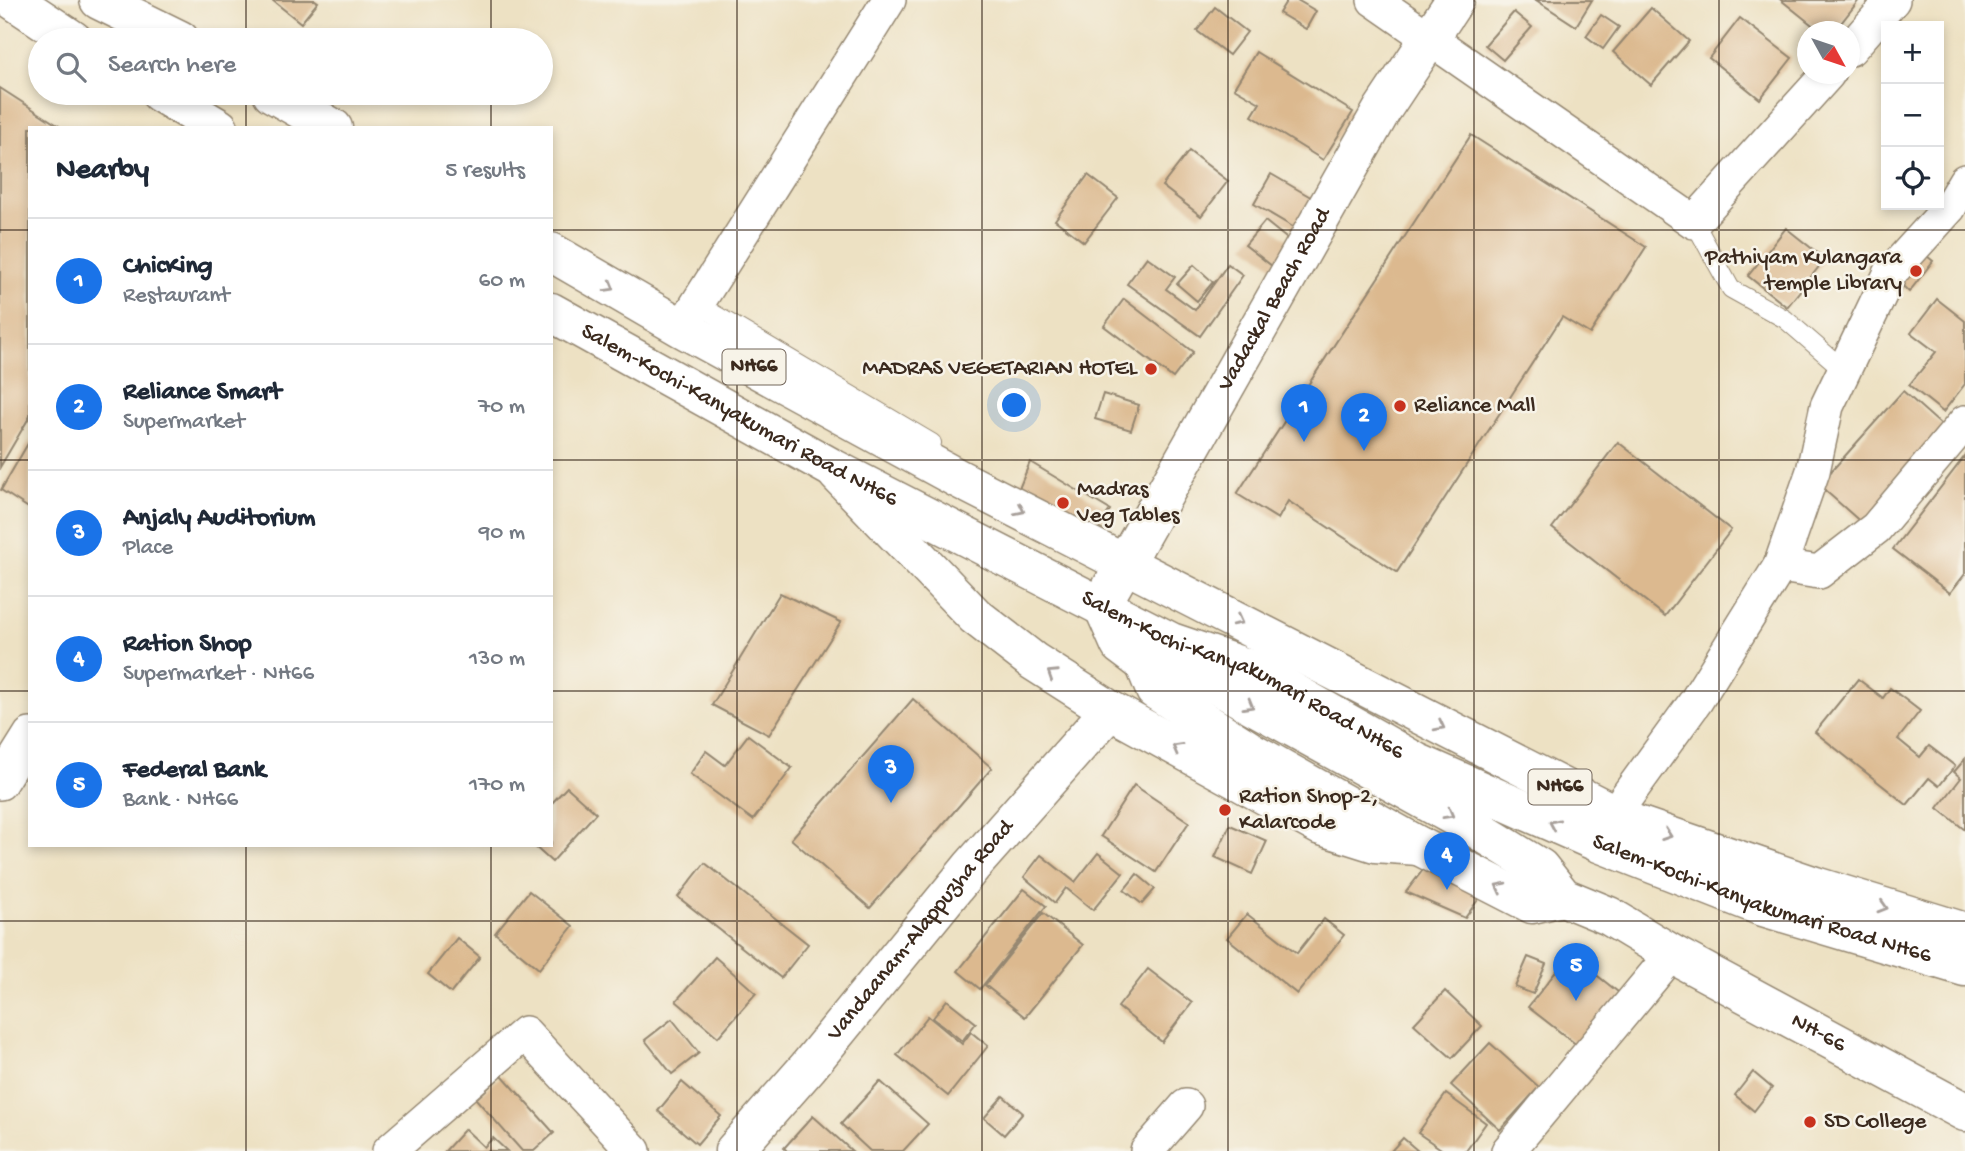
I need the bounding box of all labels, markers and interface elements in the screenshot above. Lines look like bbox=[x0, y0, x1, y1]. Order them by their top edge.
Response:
north arrow bbox=[1797, 21, 1860, 84]
map controls bbox=[1881, 21, 1944, 210]
button: + bbox=[1881, 21, 1944, 84]
search box bbox=[28, 28, 553, 105]
icon: search bbox=[52, 48, 90, 86]
text: Search here bbox=[108, 51, 236, 82]
button: − bbox=[1881, 84, 1944, 147]
button: locate bbox=[1881, 147, 1944, 210]
text: Nearby bbox=[56, 154, 149, 189]
text: 5 results bbox=[445, 158, 525, 185]
street label: Vadackal Beach Road bbox=[1212, 202, 1338, 396]
place label: Pathiyam Kulangara temple Library bbox=[1704, 245, 1903, 298]
text: ChicKing bbox=[123, 252, 213, 283]
marker: Pathiyam Kulangara temple Library bbox=[1908, 263, 1924, 279]
text: 1 bbox=[74, 268, 84, 295]
text: 60 m bbox=[479, 268, 525, 295]
one-way arrow bbox=[603, 278, 616, 291]
text: Restaurant bbox=[123, 283, 230, 310]
street label: Salem-Kochi-Kanyakumari Road NH66 bbox=[576, 318, 903, 513]
road number: NH66 bbox=[722, 350, 786, 384]
place label: MADRAS VEGETARIAN HOTEL bbox=[862, 356, 1139, 383]
marker: MADRAS VEGETARIAN HOTEL bbox=[1143, 361, 1159, 377]
text: Reliance Smart bbox=[123, 378, 281, 409]
pin: 1 bbox=[1281, 384, 1327, 442]
your location bbox=[997, 388, 1031, 422]
pin: 2 bbox=[1341, 393, 1387, 451]
place label: Reliance Mall bbox=[1414, 393, 1536, 420]
text: 2 bbox=[73, 394, 85, 421]
text: 70 m bbox=[478, 394, 525, 421]
marker: Reliance Mall bbox=[1392, 398, 1408, 414]
text: Supermarket bbox=[123, 409, 245, 436]
place label: Madras Veg Tables bbox=[1076, 477, 1180, 530]
marker: Madras Veg Tables bbox=[1055, 495, 1071, 511]
one-way arrow bbox=[1013, 501, 1025, 515]
text: Anjaly Auditorium bbox=[123, 504, 315, 535]
text: 3 bbox=[73, 520, 85, 547]
text: 90 m bbox=[479, 520, 525, 547]
text: Place bbox=[123, 535, 173, 562]
street label: Salem-Kochi-Kanyakumari Road NH66 bbox=[1077, 585, 1409, 766]
one-way arrow bbox=[1231, 612, 1244, 626]
text: Ration Shop bbox=[123, 630, 252, 661]
text: 4 bbox=[74, 646, 84, 673]
text: 130 m bbox=[469, 646, 525, 673]
text: Supermarket · NH66 bbox=[123, 661, 314, 688]
one-way arrow bbox=[1047, 669, 1060, 682]
one-way arrow bbox=[1242, 697, 1255, 710]
one-way arrow bbox=[1433, 717, 1445, 731]
one-way arrow bbox=[1172, 743, 1184, 756]
pin: 3 bbox=[868, 745, 914, 803]
text: Federal Bank bbox=[123, 756, 266, 787]
road number: NH66 bbox=[1528, 770, 1592, 804]
text: 5 bbox=[73, 772, 85, 799]
text: 170 m bbox=[469, 772, 525, 799]
place label: Ration Shop-2, Kalarcode bbox=[1239, 784, 1379, 837]
text: Bank · NH66 bbox=[123, 787, 238, 814]
marker: Ration Shop-2, Kalarcode bbox=[1217, 802, 1233, 818]
one-way arrow bbox=[1442, 806, 1454, 819]
street label: Vandaanam-Alappuzha Road bbox=[821, 813, 1021, 1047]
one-way arrow bbox=[1549, 818, 1561, 832]
one-way arrow bbox=[1660, 827, 1673, 841]
street label: Salem-Kochi-Kanyakumari Road NH66 bbox=[1588, 828, 1935, 970]
pin: 4 bbox=[1424, 832, 1470, 890]
one-way arrow bbox=[1495, 882, 1507, 896]
one-way arrow bbox=[1877, 898, 1889, 913]
pin: 5 bbox=[1553, 943, 1599, 1001]
street label: NH-66 bbox=[1786, 1007, 1851, 1059]
place label: SD College bbox=[1824, 1109, 1928, 1136]
marker: SD College bbox=[1802, 1114, 1818, 1130]

